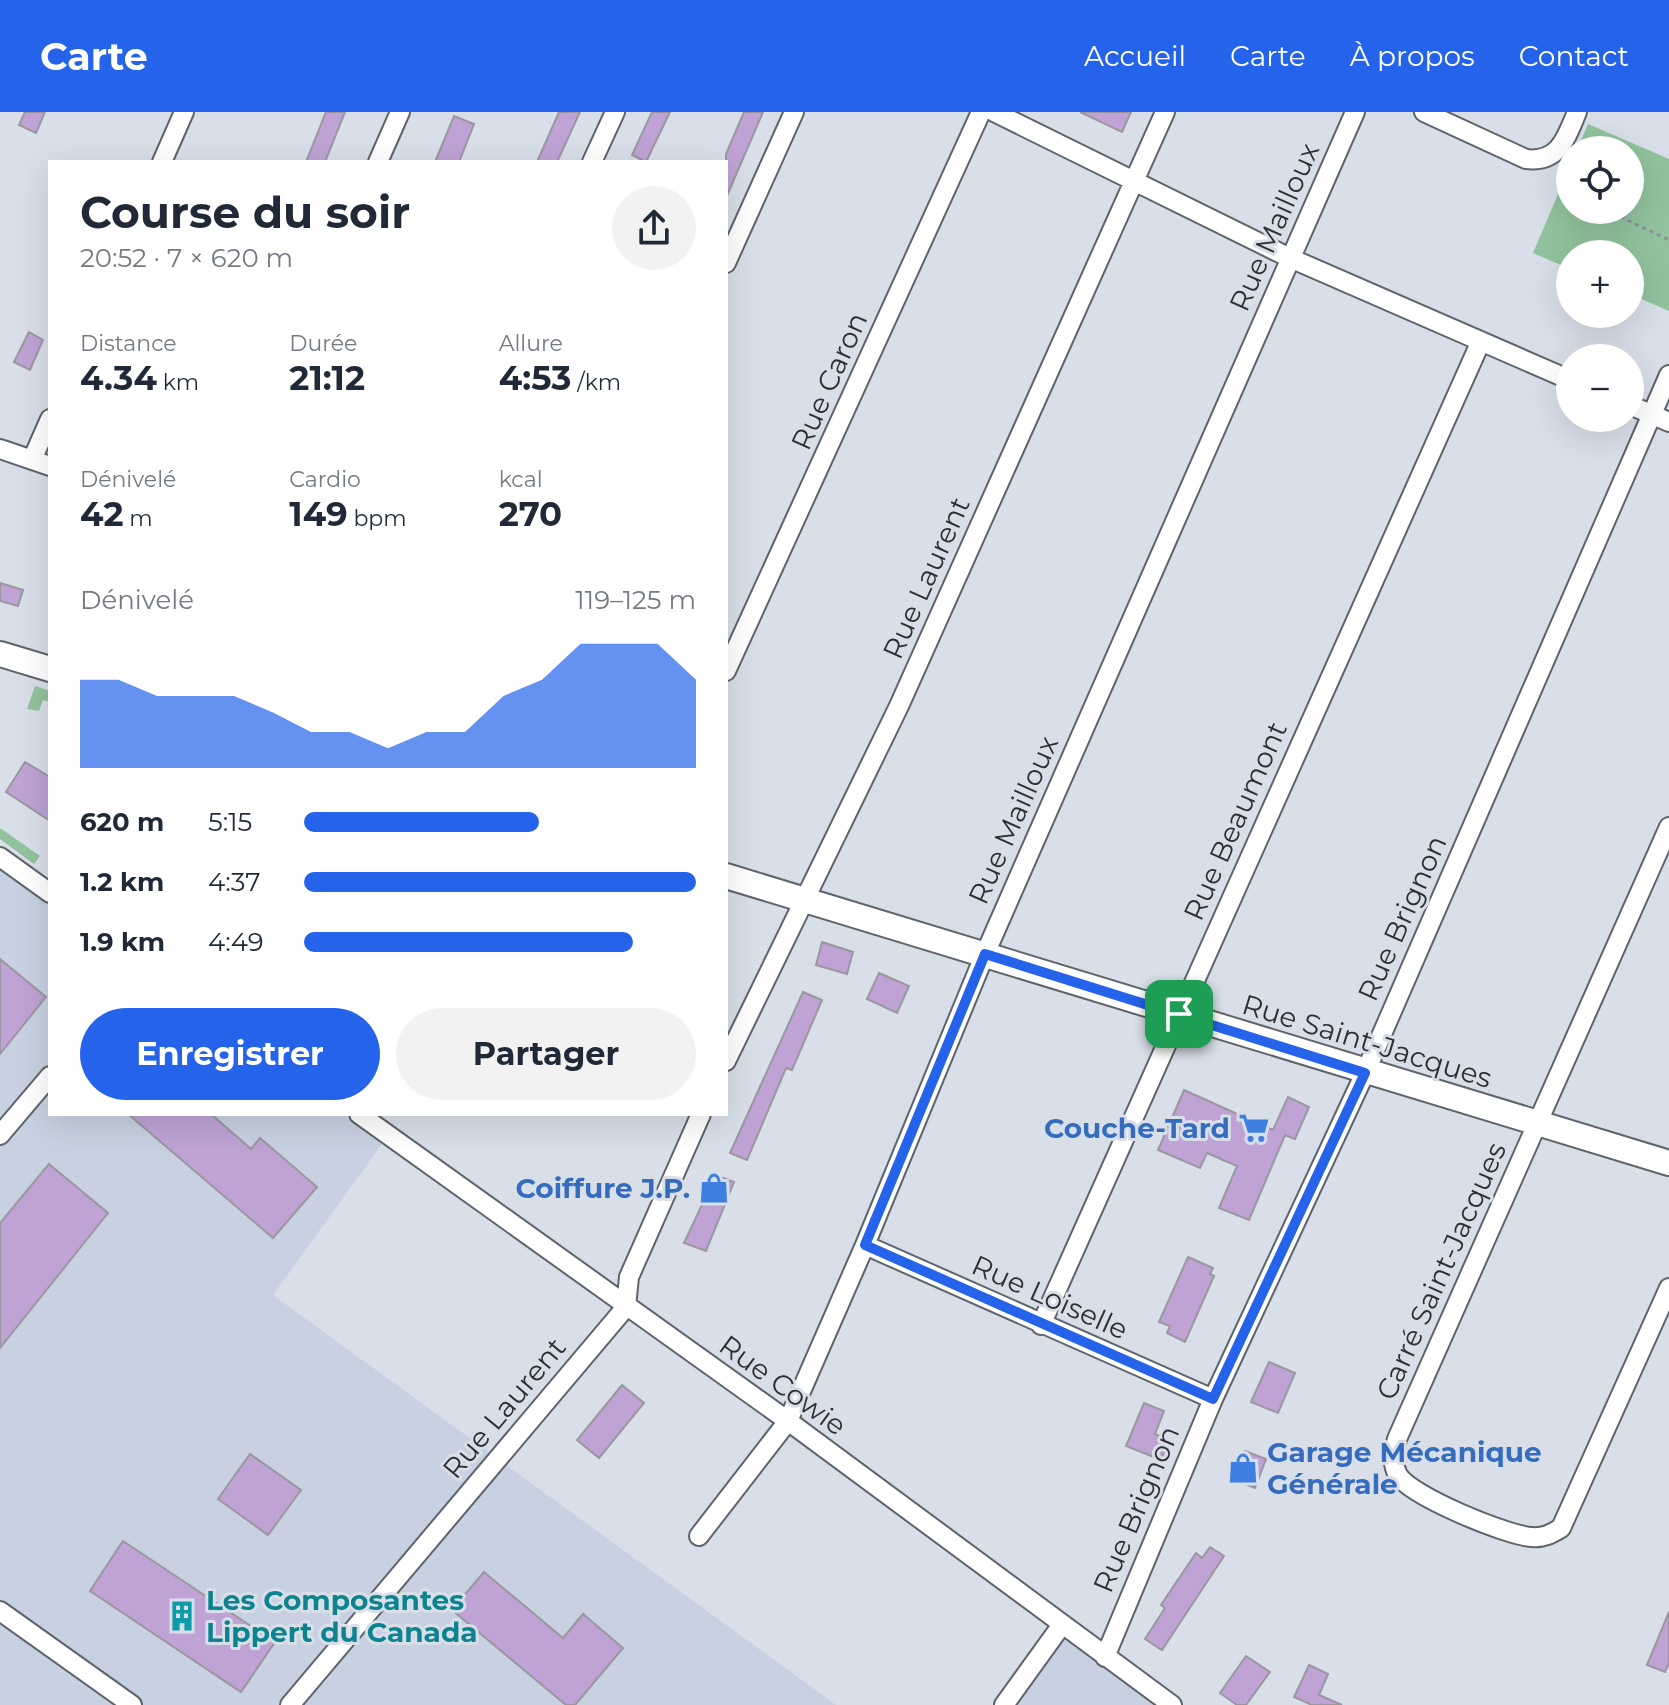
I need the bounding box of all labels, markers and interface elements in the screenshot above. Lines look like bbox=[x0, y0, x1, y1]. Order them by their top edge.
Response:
text: Carte bbox=[40, 33, 148, 80]
text: Accueil bbox=[1084, 39, 1186, 73]
text: Carte bbox=[1230, 39, 1306, 73]
text: À propos bbox=[1350, 39, 1475, 73]
text: Contact bbox=[1519, 39, 1629, 73]
map controls bbox=[1556, 136, 1644, 432]
button: locate bbox=[1556, 136, 1644, 224]
street label: Rue Mailloux bbox=[1222, 138, 1326, 316]
text: Course du soir bbox=[80, 185, 410, 239]
button: share bbox=[612, 186, 696, 270]
button: + bbox=[1556, 240, 1644, 328]
text: 20:52 · 7 × 620 m bbox=[80, 242, 293, 274]
street label: Rue Caron bbox=[784, 307, 874, 455]
text: Distance bbox=[80, 330, 177, 357]
text: Durée bbox=[289, 330, 357, 357]
text: Allure bbox=[499, 330, 563, 357]
button: − bbox=[1556, 344, 1644, 432]
text: 4.34 bbox=[80, 357, 157, 399]
text: 21:12 bbox=[289, 357, 365, 399]
text: 4:53 bbox=[499, 357, 571, 399]
text: km bbox=[157, 369, 199, 396]
text: /km bbox=[571, 369, 621, 396]
text: Dénivelé bbox=[80, 466, 176, 493]
text: Cardio bbox=[289, 466, 361, 493]
text: kcal bbox=[499, 466, 543, 493]
street label: Rue Laurent bbox=[875, 492, 977, 664]
text: 42 bbox=[80, 493, 124, 535]
text: 149 bbox=[289, 493, 348, 535]
text: 270 bbox=[499, 493, 562, 535]
text: m bbox=[124, 505, 153, 532]
text: bpm bbox=[348, 505, 407, 532]
text: Dénivelé bbox=[80, 584, 194, 616]
text: 119–125 m bbox=[575, 584, 696, 616]
street label: Rue Beaumont bbox=[1176, 716, 1294, 926]
street label: Rue Mailloux bbox=[961, 731, 1065, 909]
text: 620 m bbox=[80, 806, 164, 838]
text: 5:15 bbox=[208, 806, 252, 838]
street label: Rue Brignon bbox=[1350, 830, 1454, 1006]
text: 1.2 km bbox=[80, 866, 164, 898]
text: 4:37 bbox=[208, 866, 261, 898]
text: 1.9 km bbox=[80, 926, 165, 958]
text: 4:49 bbox=[208, 926, 264, 958]
pin bbox=[1145, 980, 1213, 1048]
street label: Rue Saint-Jacques bbox=[1238, 987, 1496, 1095]
icon: arrive bbox=[1157, 992, 1201, 1036]
button: Enregistrer bbox=[80, 1008, 380, 1100]
button: Partager bbox=[396, 1008, 696, 1100]
place label: Couche-Tard bbox=[1044, 1111, 1230, 1145]
supermarket icon: Couche-Tard bbox=[1237, 1111, 1271, 1145]
street label: Carré Saint-Jacques bbox=[1369, 1137, 1513, 1405]
place label: Coiffure J.P. bbox=[516, 1171, 690, 1205]
shop icon: Coiffure J.P. bbox=[697, 1171, 731, 1205]
street label: Rue Loiselle bbox=[967, 1247, 1133, 1347]
street label: Rue Cowie bbox=[713, 1328, 853, 1442]
street label: Rue Laurent bbox=[435, 1331, 573, 1485]
street label: Rue Brignon bbox=[1086, 1421, 1186, 1597]
place label: Garage Mécanique Générale bbox=[1267, 1435, 1542, 1501]
shop icon: Garage Mécanique Générale bbox=[1226, 1451, 1260, 1485]
place label: Les Composantes Lippert du Canada bbox=[206, 1583, 478, 1649]
building icon: Les Composantes Lippert du Canada bbox=[165, 1599, 199, 1633]

